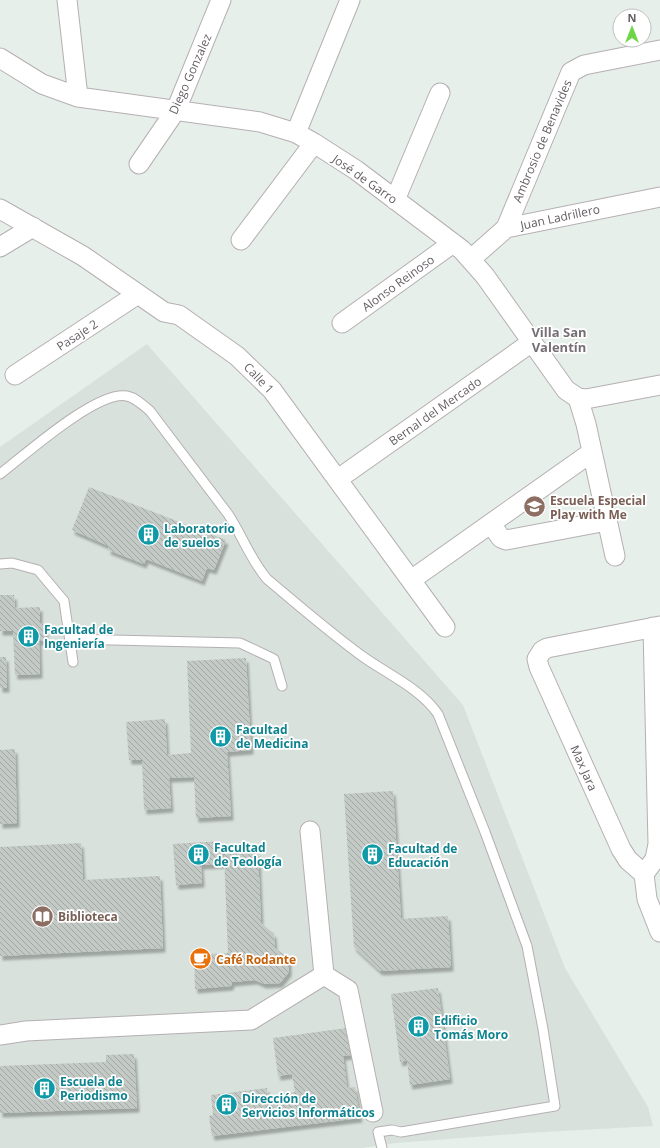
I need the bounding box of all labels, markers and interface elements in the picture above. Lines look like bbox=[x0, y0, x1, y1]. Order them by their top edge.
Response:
north arrow bbox=[612, 8, 652, 48]
text: N bbox=[628, 10, 636, 25]
street label: Diego Gonzalez bbox=[165, 31, 215, 117]
street label: Ambrosio de Benavides bbox=[508, 77, 576, 205]
street label: José de Garro bbox=[328, 150, 401, 208]
street label: Juan Ladrillero bbox=[518, 200, 601, 234]
street label: Alonso Reinoso bbox=[358, 251, 438, 315]
street label: Pasaje 2 bbox=[53, 315, 101, 355]
district label: Villa San Valentín bbox=[531, 323, 587, 356]
street label: Calle 1 bbox=[240, 359, 278, 397]
street label: Bernal del Mercado bbox=[385, 373, 485, 449]
place label: Escuela Especial Play with Me bbox=[550, 492, 646, 523]
school or university icon: Escuela Especial Play with Me bbox=[522, 494, 548, 520]
place label: Laboratorio de suelos bbox=[164, 520, 235, 551]
building icon: Laboratorio de suelos bbox=[136, 522, 162, 548]
place label: Facultad de Ingeniería bbox=[44, 621, 113, 652]
building icon: Facultad de Ingeniería bbox=[16, 623, 42, 649]
place label: Facultad de Medicina bbox=[236, 721, 308, 752]
building icon: Facultad de Medicina bbox=[207, 723, 233, 749]
street label: Max Jara bbox=[566, 742, 602, 794]
place label: Facultad de Teología bbox=[214, 839, 282, 870]
place label: Facultad de Educación bbox=[388, 840, 457, 871]
building icon: Facultad de Teología bbox=[185, 841, 211, 867]
building icon: Facultad de Educación bbox=[359, 842, 385, 868]
library icon: Biblioteca bbox=[29, 903, 55, 929]
place label: Biblioteca bbox=[58, 908, 118, 925]
cafe icon: Café Rodante bbox=[187, 946, 213, 972]
place label: Café Rodante bbox=[216, 951, 296, 968]
place label: Edificio Tomás Moro bbox=[434, 1012, 508, 1043]
building icon: Edificio Tomás Moro bbox=[406, 1014, 432, 1040]
place label: Escuela de Periodismo bbox=[60, 1073, 128, 1104]
building icon: Escuela de Periodismo bbox=[31, 1075, 57, 1101]
place label: Dirección de Servicios Informáticos bbox=[242, 1090, 375, 1121]
building icon: Dirección de Servicios Informáticos bbox=[214, 1092, 240, 1118]

